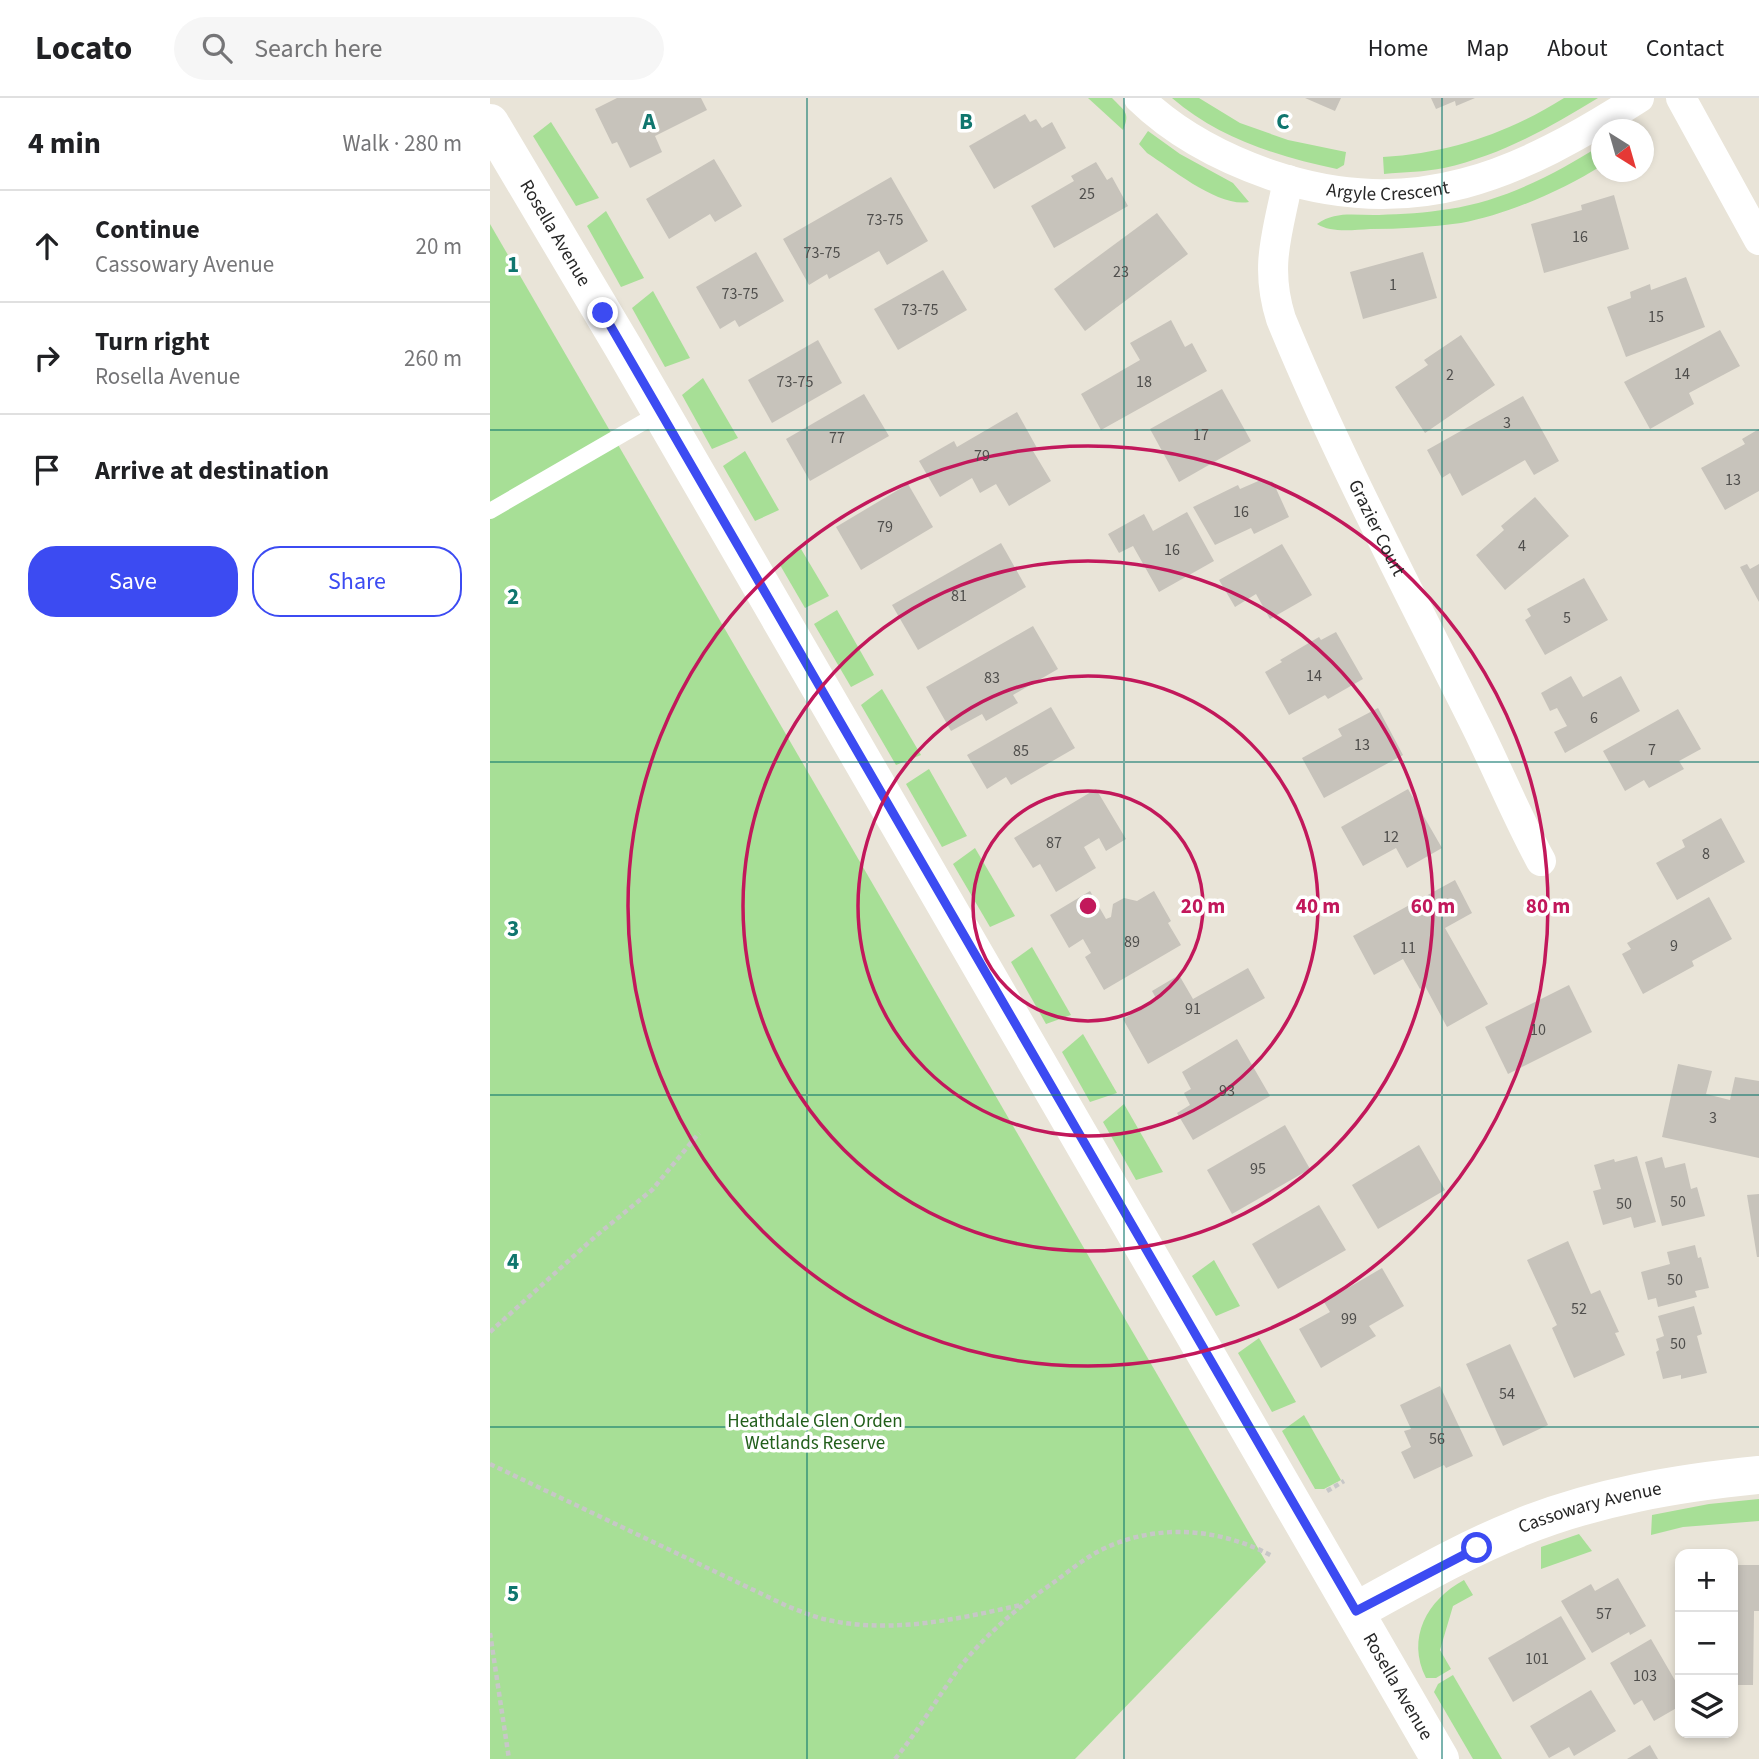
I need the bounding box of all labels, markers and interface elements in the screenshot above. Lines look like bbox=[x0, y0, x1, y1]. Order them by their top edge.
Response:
search box bbox=[174, 17, 664, 80]
text: Locato bbox=[35, 25, 132, 72]
icon: search bbox=[198, 29, 236, 67]
text: Search here bbox=[254, 30, 382, 67]
text: Home bbox=[1368, 31, 1428, 66]
text: Map bbox=[1466, 31, 1509, 66]
text: About bbox=[1547, 31, 1608, 66]
text: Contact bbox=[1646, 31, 1724, 66]
text: A bbox=[641, 105, 656, 138]
text: B bbox=[959, 105, 973, 138]
text: C bbox=[1276, 105, 1290, 138]
north arrow bbox=[1591, 119, 1654, 182]
text: 4 min bbox=[28, 122, 101, 165]
text: Walk · 280 m bbox=[343, 127, 462, 160]
street label: Argyle Crescent bbox=[1325, 174, 1452, 208]
street label: Rosella Avenue bbox=[513, 175, 598, 292]
house number: 25 bbox=[1079, 183, 1095, 205]
house number: 73-75 bbox=[867, 209, 903, 231]
text: Continue bbox=[95, 211, 200, 248]
house number: 16 bbox=[1572, 226, 1588, 248]
icon: ahead bbox=[28, 227, 66, 265]
text: 20 m bbox=[415, 230, 462, 263]
house number: 73-75 bbox=[804, 242, 840, 264]
text: Cassowary Avenue bbox=[95, 248, 274, 281]
text: 1 bbox=[507, 248, 519, 281]
house number: 23 bbox=[1113, 261, 1129, 283]
house number: 1 bbox=[1389, 274, 1397, 296]
house number: 73-75 bbox=[722, 283, 758, 305]
route end bbox=[587, 297, 618, 328]
house number: 73-75 bbox=[902, 299, 938, 321]
house number: 15 bbox=[1648, 306, 1664, 328]
text: Turn right bbox=[95, 323, 210, 360]
icon: right bbox=[28, 339, 66, 377]
text: 260 m bbox=[404, 342, 462, 375]
text: Rosella Avenue bbox=[95, 360, 240, 393]
house number: 14 bbox=[1674, 363, 1690, 385]
house number: 2 bbox=[1446, 364, 1454, 386]
house number: 73-75 bbox=[777, 371, 813, 393]
house number: 18 bbox=[1136, 371, 1152, 393]
house number: 3 bbox=[1503, 412, 1511, 434]
house number: 17 bbox=[1193, 424, 1209, 446]
house number: 77 bbox=[829, 427, 845, 449]
house number: 79 bbox=[974, 445, 990, 467]
icon: arrive bbox=[28, 451, 66, 489]
text: Arrive at destination bbox=[95, 452, 329, 489]
house number: 13 bbox=[1725, 469, 1741, 491]
street label: Grazier Court bbox=[1342, 475, 1412, 581]
house number: 16 bbox=[1233, 501, 1249, 523]
house number: 79 bbox=[877, 516, 893, 538]
house number: 4 bbox=[1518, 535, 1526, 557]
house number: 16 bbox=[1164, 539, 1180, 561]
button: Save bbox=[28, 546, 238, 617]
button: Share bbox=[252, 546, 462, 617]
text: 2 bbox=[507, 580, 519, 613]
house number: 81 bbox=[951, 585, 967, 607]
house number: 5 bbox=[1563, 607, 1571, 629]
house number: 14 bbox=[1306, 665, 1322, 687]
house number: 83 bbox=[984, 667, 1000, 689]
house number: 6 bbox=[1590, 707, 1598, 729]
house number: 13 bbox=[1354, 734, 1370, 756]
house number: 7 bbox=[1648, 739, 1656, 761]
house number: 85 bbox=[1013, 740, 1029, 762]
house number: 12 bbox=[1383, 826, 1399, 848]
house number: 87 bbox=[1046, 832, 1062, 854]
house number: 8 bbox=[1702, 843, 1710, 865]
text: 20 m bbox=[1181, 891, 1225, 921]
text: 40 m bbox=[1296, 891, 1340, 921]
text: 60 m bbox=[1411, 891, 1455, 921]
text: 80 m bbox=[1526, 891, 1570, 921]
centre of rings bbox=[1076, 894, 1100, 918]
text: 3 bbox=[507, 912, 519, 945]
house number: 89 bbox=[1124, 931, 1140, 953]
house number: 9 bbox=[1670, 935, 1678, 957]
house number: 11 bbox=[1400, 937, 1416, 959]
house number: 91 bbox=[1185, 998, 1201, 1020]
house number: 10 bbox=[1530, 1019, 1546, 1041]
house number: 93 bbox=[1219, 1080, 1235, 1102]
house number: 3 bbox=[1709, 1107, 1717, 1129]
house number: 95 bbox=[1250, 1158, 1266, 1180]
house number: 50 bbox=[1670, 1191, 1686, 1213]
house number: 50 bbox=[1616, 1193, 1632, 1215]
text: 4 bbox=[507, 1245, 519, 1278]
house number: 50 bbox=[1667, 1269, 1683, 1291]
house number: 52 bbox=[1571, 1298, 1587, 1320]
house number: 99 bbox=[1341, 1308, 1357, 1330]
house number: 50 bbox=[1670, 1333, 1686, 1355]
house number: 54 bbox=[1499, 1383, 1515, 1405]
park label: Heathdale Glen Orden Wetlands Reserve bbox=[727, 1408, 903, 1457]
house number: 56 bbox=[1429, 1428, 1445, 1450]
street label: Cassowary Avenue bbox=[1514, 1475, 1664, 1541]
route start bbox=[1461, 1532, 1492, 1563]
map controls bbox=[1675, 1549, 1738, 1738]
button: + bbox=[1675, 1549, 1738, 1612]
text: 5 bbox=[507, 1577, 519, 1610]
house number: 57 bbox=[1596, 1603, 1612, 1625]
button: − bbox=[1675, 1612, 1738, 1675]
street label: Rosella Avenue bbox=[1356, 1628, 1440, 1745]
house number: 101 bbox=[1525, 1648, 1549, 1670]
house number: 103 bbox=[1633, 1665, 1657, 1687]
button: layers bbox=[1675, 1675, 1738, 1738]

